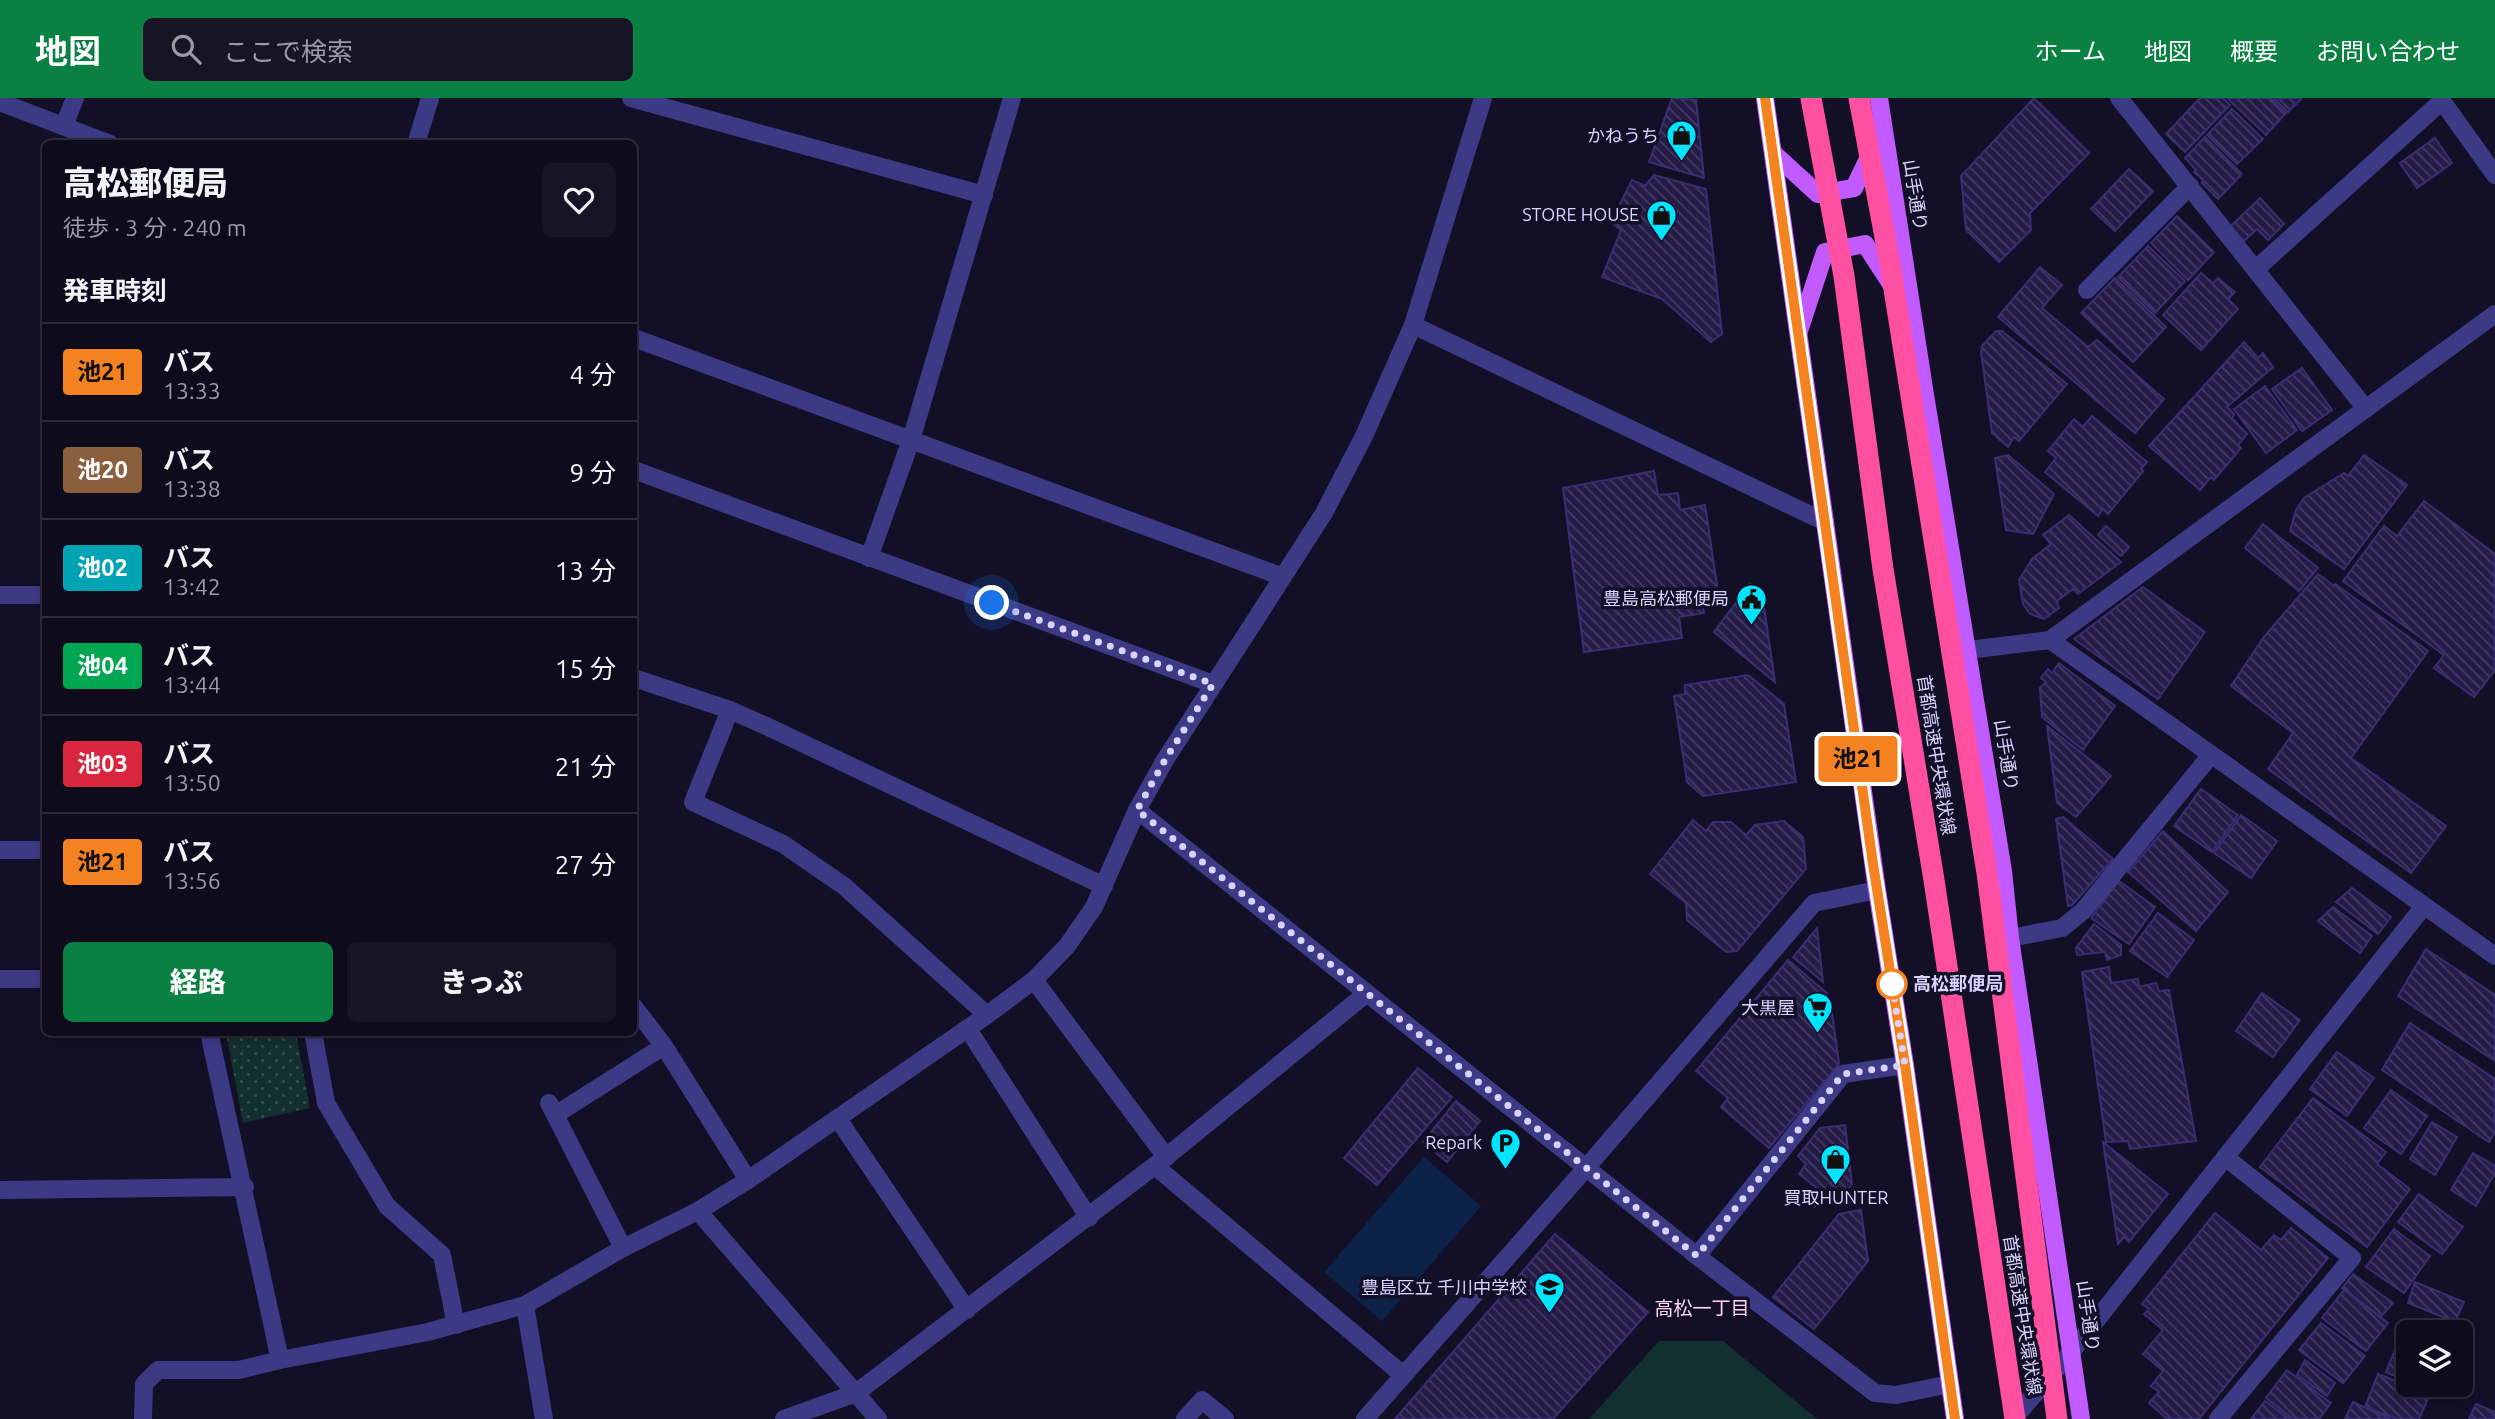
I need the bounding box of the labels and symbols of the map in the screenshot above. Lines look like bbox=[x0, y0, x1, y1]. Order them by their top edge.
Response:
shop icon: かねうち bbox=[1665, 119, 1699, 163]
place label: かねうち bbox=[1587, 125, 1659, 145]
street label: 山手通り bbox=[1900, 158, 1931, 232]
shop icon: STORE HOUSE bbox=[1645, 198, 1679, 242]
place label: STORE HOUSE bbox=[1522, 204, 1639, 224]
public building icon: 豊島高松郵便局 bbox=[1735, 582, 1769, 626]
your location bbox=[974, 585, 1009, 620]
place label: 豊島高松郵便局 bbox=[1603, 588, 1729, 608]
street label: 首都高速中央環状線 bbox=[1914, 673, 1960, 836]
street label: 山手通り bbox=[1991, 718, 2022, 792]
line badge: 池21 bbox=[1818, 736, 1898, 782]
marker: 高松郵便局 bbox=[1877, 969, 1907, 999]
place label: 高松郵便局 bbox=[1913, 973, 2003, 993]
supermarket icon: 大黒屋 bbox=[1801, 991, 1835, 1035]
place label: 大黒屋 bbox=[1741, 997, 1795, 1017]
parking icon: Repark bbox=[1488, 1126, 1522, 1170]
place label: Repark bbox=[1425, 1132, 1482, 1152]
shop icon: 買取HUNTER bbox=[1819, 1143, 1853, 1187]
place label: 買取HUNTER bbox=[1783, 1187, 1889, 1207]
street label: 首都高速中央環状線 bbox=[2000, 1233, 2046, 1396]
school or university icon: 豊島区立 千川中学校 bbox=[1533, 1271, 1567, 1315]
place label: 豊島区立 千川中学校 bbox=[1361, 1277, 1527, 1297]
street label: 山手通り bbox=[2074, 1279, 2104, 1353]
district label: 高松一丁目 bbox=[1654, 1297, 1750, 1319]

